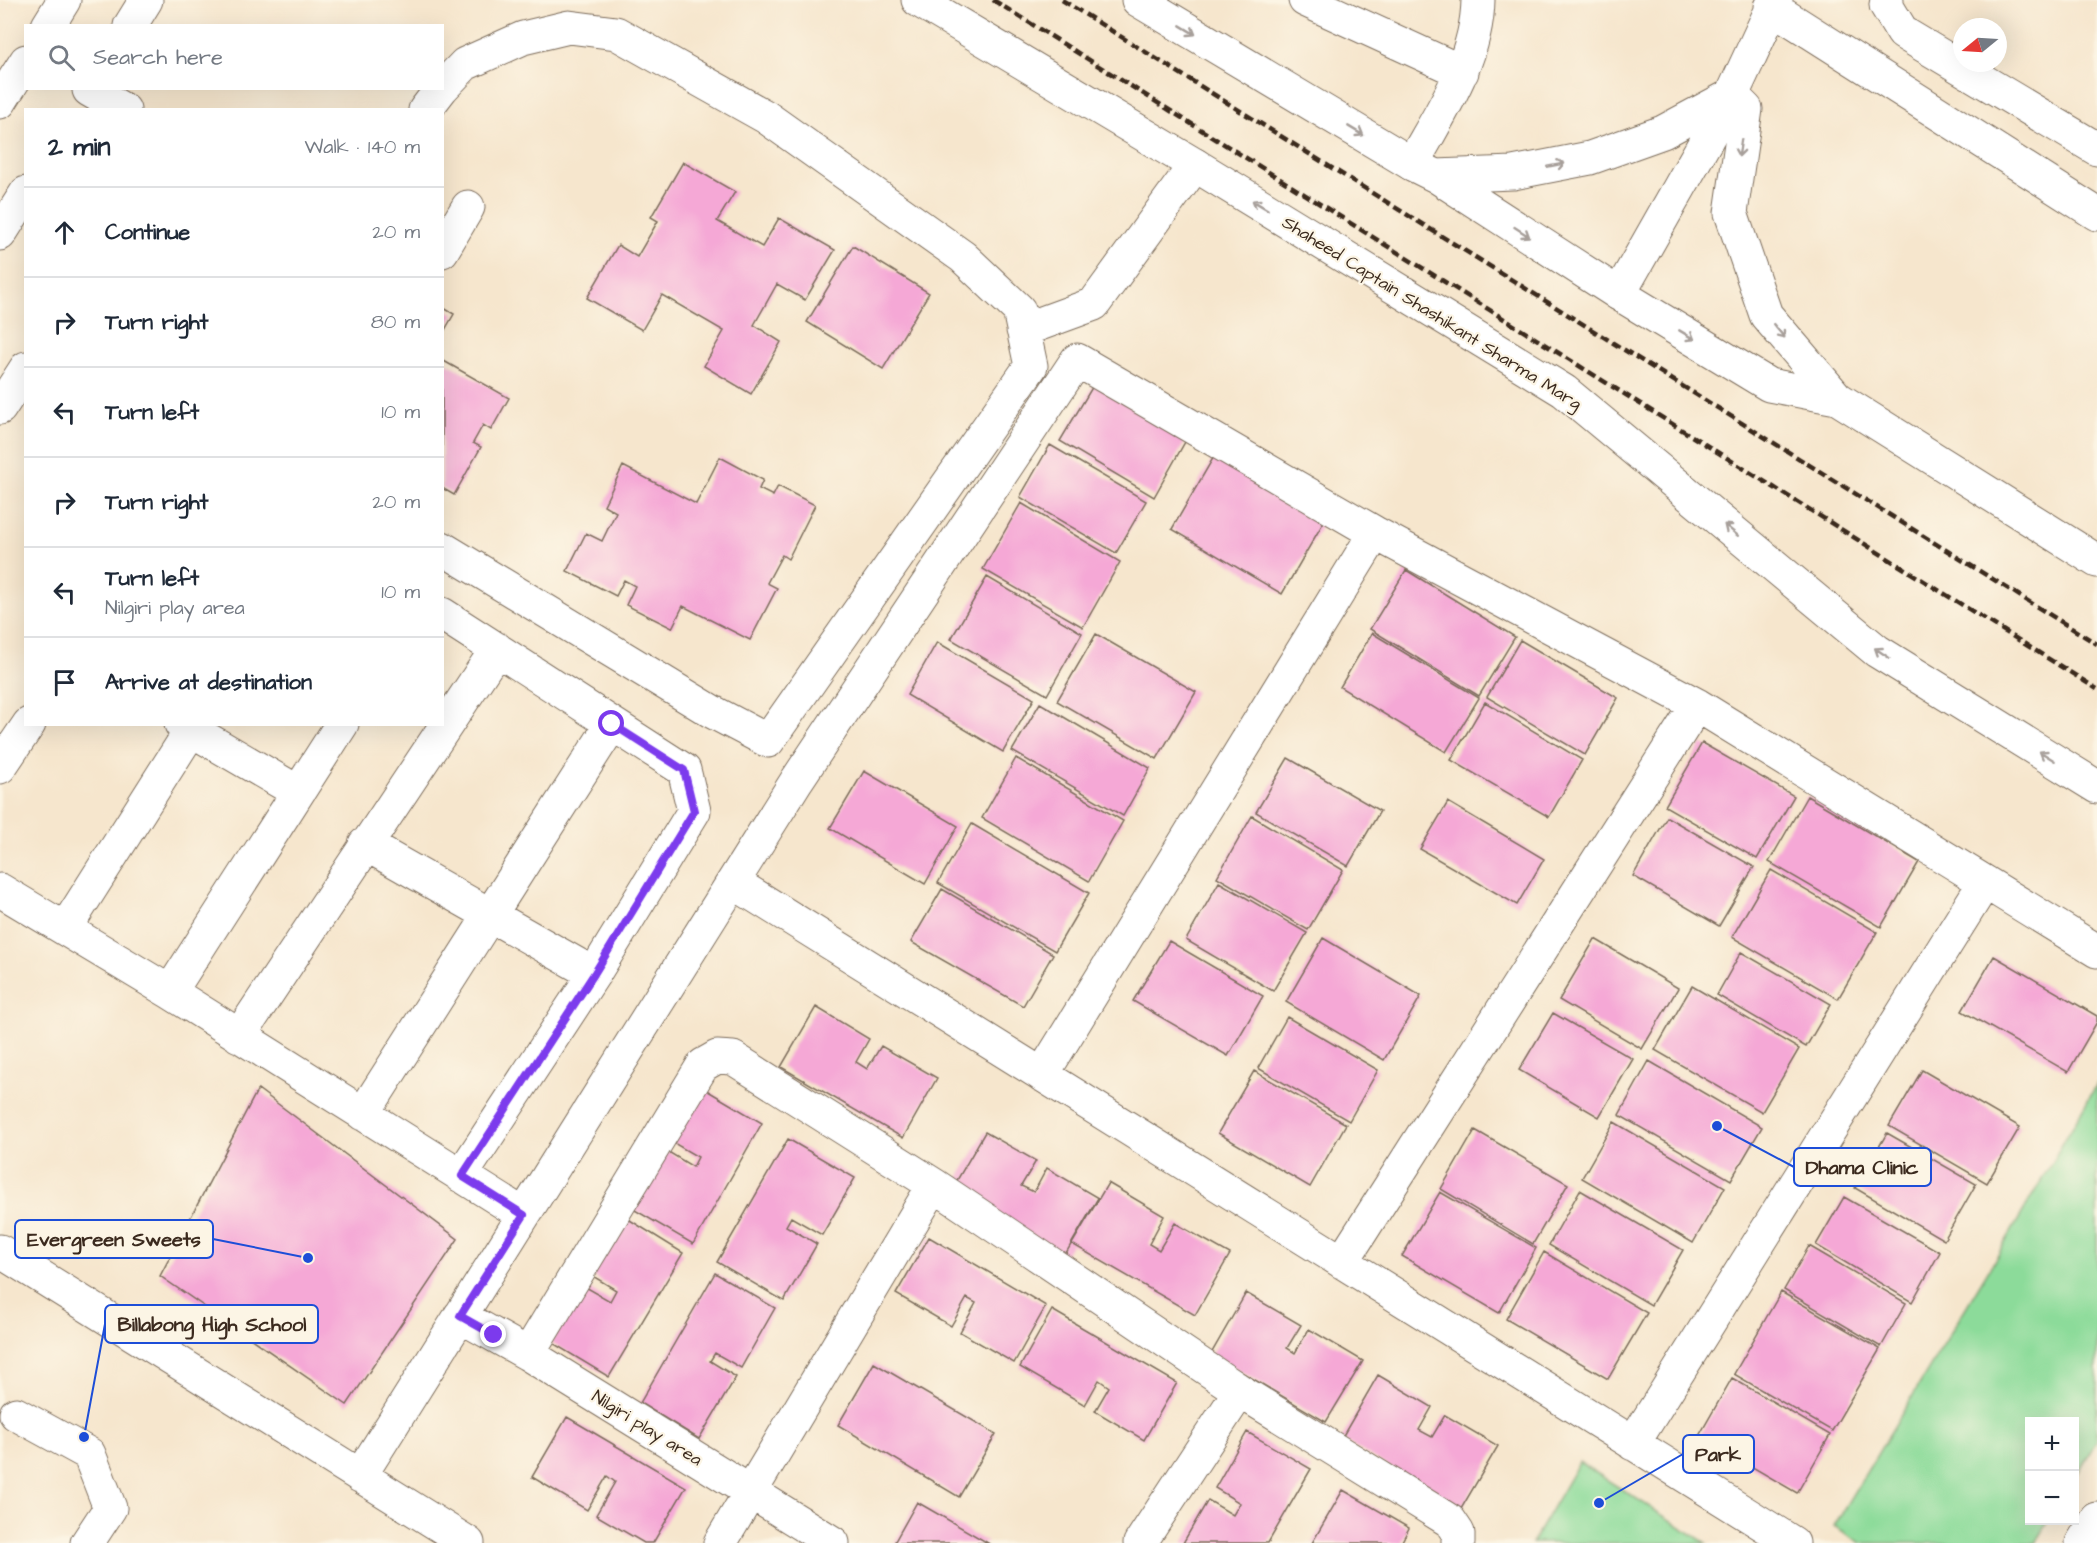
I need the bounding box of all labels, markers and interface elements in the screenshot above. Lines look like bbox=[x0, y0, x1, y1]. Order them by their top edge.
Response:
north arrow bbox=[1953, 18, 2007, 72]
search box bbox=[24, 24, 444, 90]
one-way arrow bbox=[1179, 25, 1196, 37]
icon: search bbox=[45, 41, 78, 74]
text: Search here bbox=[93, 42, 223, 73]
one-way arrow bbox=[1347, 125, 1364, 137]
text: 2 min bbox=[48, 129, 110, 165]
text: Walk · 140 m bbox=[304, 133, 420, 161]
one-way arrow bbox=[1734, 137, 1745, 157]
one-way arrow bbox=[1546, 159, 1566, 170]
one-way arrow bbox=[1252, 199, 1269, 211]
street label: Shaheed Captain Shashikant Sharma Marg bbox=[1277, 210, 1587, 417]
icon: ahead bbox=[48, 216, 81, 249]
text: Continue bbox=[105, 217, 190, 248]
text: 20 m bbox=[372, 218, 420, 246]
one-way arrow bbox=[1513, 226, 1530, 238]
icon: right bbox=[48, 306, 81, 339]
text: Turn right bbox=[105, 307, 208, 338]
text: 80 m bbox=[371, 308, 420, 336]
one-way arrow bbox=[1772, 323, 1786, 338]
one-way arrow bbox=[1678, 330, 1695, 342]
icon: left bbox=[48, 396, 81, 429]
text: Turn left bbox=[105, 397, 199, 428]
text: 10 m bbox=[381, 398, 420, 426]
icon: right bbox=[48, 486, 81, 519]
text: Turn right bbox=[105, 487, 208, 518]
text: 20 m bbox=[372, 488, 420, 516]
one-way arrow bbox=[1723, 523, 1739, 536]
text: Turn left bbox=[105, 563, 199, 594]
icon: left bbox=[48, 576, 81, 609]
text: 10 m bbox=[381, 578, 420, 606]
text: Nilgiri play area bbox=[105, 594, 245, 622]
one-way arrow bbox=[1873, 647, 1890, 660]
icon: arrive bbox=[48, 666, 81, 699]
text: Arrive at destination bbox=[105, 667, 312, 698]
route start bbox=[598, 710, 624, 736]
one-way arrow bbox=[2039, 750, 2056, 762]
callout: Dhama Clinic bbox=[1794, 1148, 1931, 1186]
text: Dhama Clinic bbox=[1806, 1154, 1919, 1182]
callout: Evergreen Sweets bbox=[15, 1220, 213, 1258]
text: Evergreen Sweets bbox=[27, 1226, 201, 1255]
callout: Billabong High School bbox=[105, 1305, 318, 1343]
text: Billabong High School bbox=[118, 1311, 306, 1340]
route end bbox=[480, 1321, 506, 1347]
street label: Nilgiri play area bbox=[587, 1384, 707, 1473]
map controls bbox=[2025, 1417, 2079, 1525]
button: + bbox=[2025, 1417, 2079, 1471]
callout: Park bbox=[1683, 1435, 1754, 1473]
text: Park bbox=[1695, 1441, 1742, 1469]
button: − bbox=[2025, 1471, 2079, 1525]

